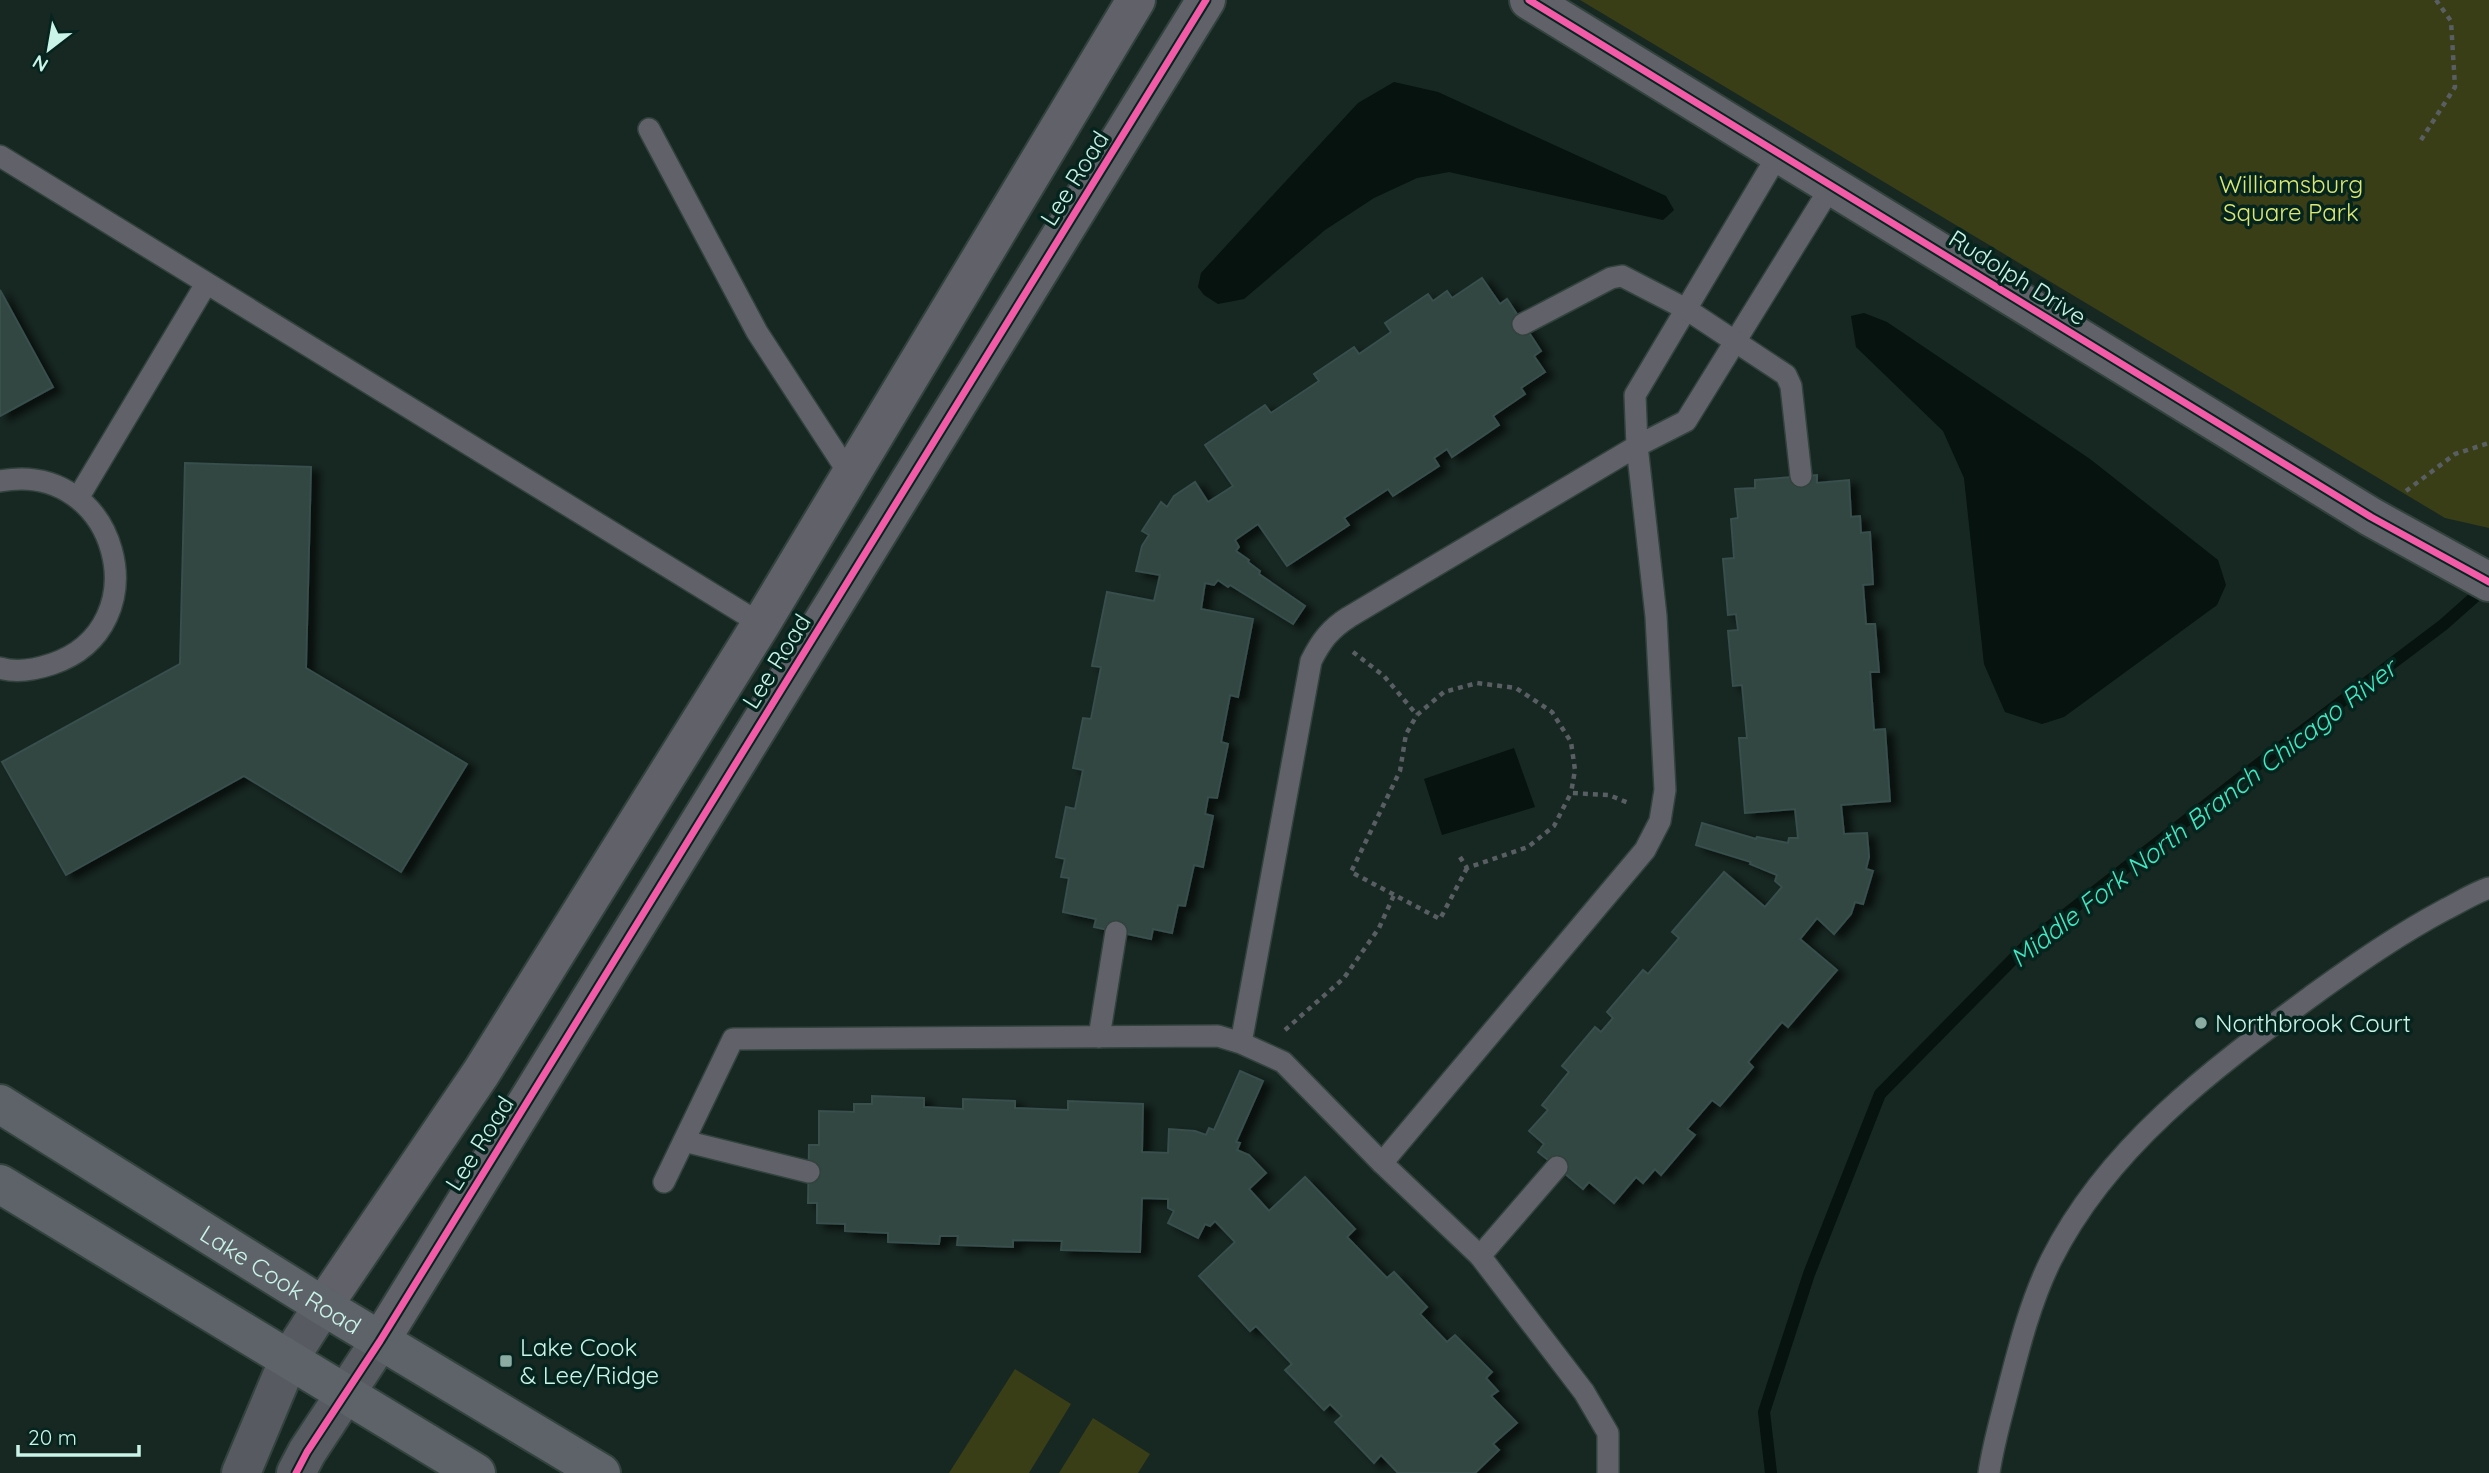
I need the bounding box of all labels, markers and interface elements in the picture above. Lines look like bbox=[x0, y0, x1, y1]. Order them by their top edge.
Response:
north arrow bbox=[14, 14, 84, 84]
text: N bbox=[28, 50, 52, 77]
street label: Lee Road bbox=[1033, 125, 1115, 231]
park label: Williamsburg Square Park bbox=[2219, 169, 2363, 227]
street label: Rudolph Drive bbox=[1944, 223, 2092, 331]
street label: Lee Road bbox=[735, 608, 817, 714]
water label: Middle Fork North Branch Chicago River bbox=[2003, 650, 2405, 974]
place label: Northbrook Court bbox=[2215, 1008, 2411, 1038]
marker: Northbrook Court bbox=[2193, 1015, 2209, 1031]
street label: Lee Road bbox=[438, 1090, 520, 1196]
street label: Lake Cook Road bbox=[195, 1218, 367, 1340]
place label: Lake Cook & Lee/Ridge bbox=[520, 1332, 659, 1390]
marker: Lake Cook & Lee/Ridge bbox=[498, 1353, 514, 1369]
scale bar bbox=[18, 1414, 138, 1458]
text: 20 m bbox=[28, 1424, 77, 1450]

